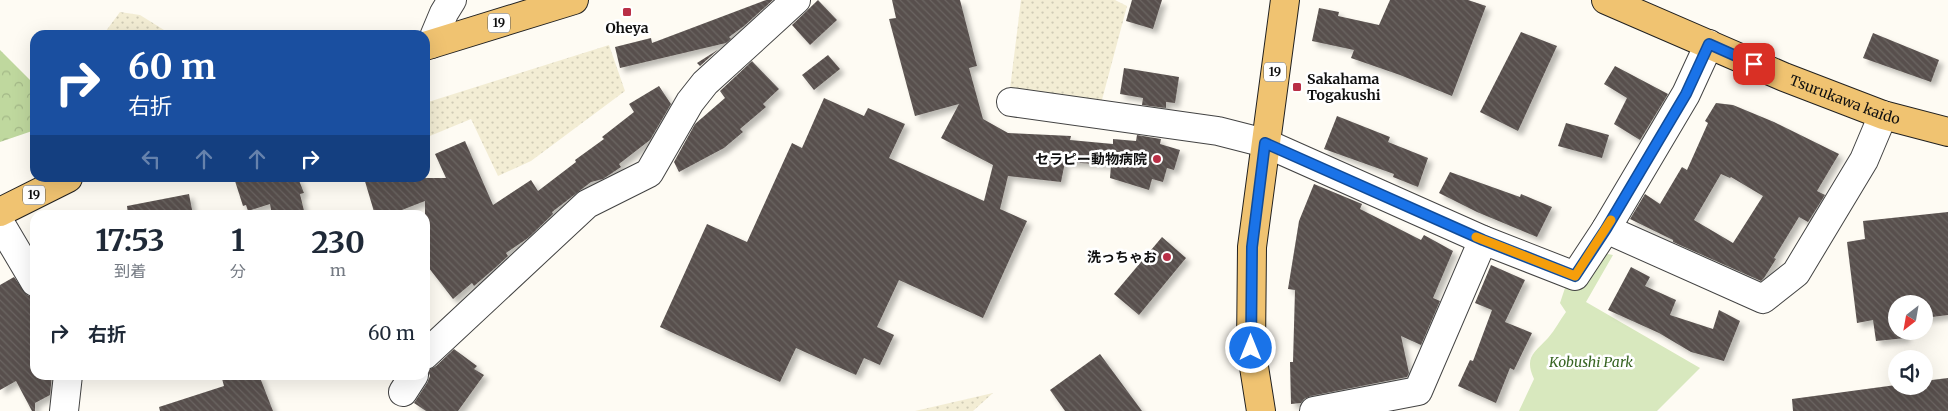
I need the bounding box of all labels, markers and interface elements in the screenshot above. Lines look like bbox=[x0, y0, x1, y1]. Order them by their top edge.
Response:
marker: Oheya bbox=[621, 6, 633, 18]
road number: 19 bbox=[488, 13, 510, 32]
place label: Oheya bbox=[605, 19, 649, 37]
pin bbox=[1733, 43, 1775, 85]
text: 60 m bbox=[128, 45, 216, 89]
icon: right bbox=[45, 50, 110, 115]
icon: arrive bbox=[1740, 50, 1768, 78]
road number: 19 bbox=[1264, 62, 1286, 82]
place label: Sakahama Togakushi bbox=[1307, 70, 1381, 104]
street label: Tsurukawa kaido bbox=[1787, 71, 1902, 128]
marker: Sakahama Togakushi bbox=[1291, 81, 1303, 93]
text: 右折 bbox=[128, 92, 172, 120]
icon: left bbox=[137, 145, 165, 173]
icon: ahead bbox=[190, 145, 218, 173]
icon: ahead bbox=[243, 145, 271, 173]
icon: right bbox=[296, 145, 324, 173]
place label: セラピー動物病院 bbox=[1035, 150, 1147, 168]
marker: セラピー動物病院 bbox=[1151, 153, 1163, 165]
road number: 19 bbox=[23, 186, 45, 204]
text: 17:53 bbox=[95, 221, 165, 259]
text: 1 bbox=[231, 221, 245, 259]
text: 230 bbox=[311, 223, 365, 261]
place label: 洗っちゃお bbox=[1087, 248, 1157, 266]
marker: 洗っちゃお bbox=[1161, 251, 1173, 263]
text: m bbox=[330, 260, 346, 280]
text: 到着 bbox=[114, 261, 146, 281]
text: 分 bbox=[230, 261, 246, 281]
north arrow bbox=[1888, 295, 1932, 340]
map controls bbox=[1888, 295, 1933, 395]
icon: right bbox=[45, 319, 73, 347]
text: 60 m bbox=[368, 321, 415, 345]
position arrow bbox=[1224, 321, 1276, 373]
text: 右折 bbox=[88, 322, 126, 346]
button: sound bbox=[1888, 350, 1933, 395]
park label: Kobushi Park bbox=[1548, 353, 1633, 371]

